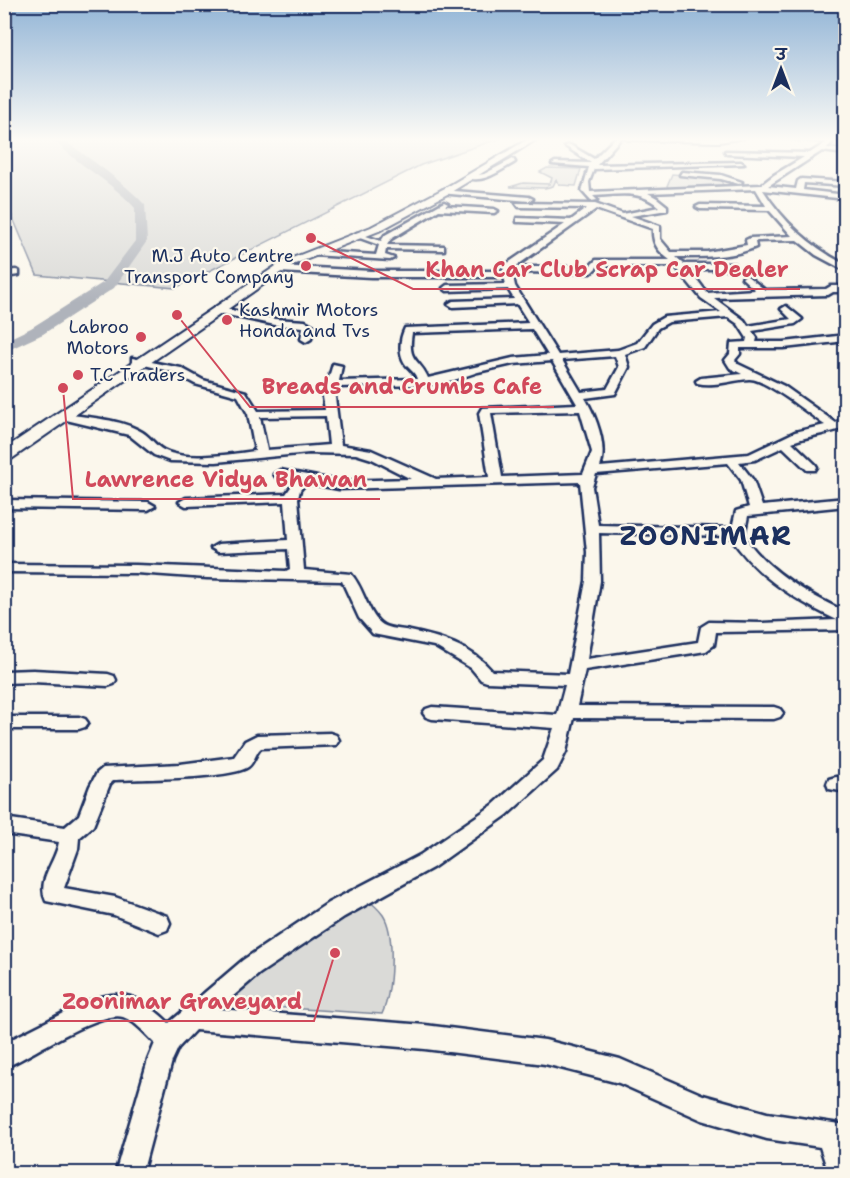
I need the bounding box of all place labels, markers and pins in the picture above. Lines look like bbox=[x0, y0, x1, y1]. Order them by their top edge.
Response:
place label: M.J Auto Centre Transport Company bbox=[124, 244, 294, 289]
callout: Khan Car Club Scrap Car Dealer bbox=[413, 249, 800, 289]
marker: M.J Auto Centre Transport Company bbox=[299, 259, 313, 273]
place label: Kashmir Motors Honda and Tvs bbox=[239, 298, 378, 343]
marker: Kashmir Motors Honda and Tvs bbox=[220, 313, 234, 327]
place label: Labroo Motors bbox=[66, 315, 129, 360]
marker: Labroo Motors bbox=[134, 330, 148, 344]
place label: T.C Traders bbox=[90, 363, 185, 387]
callout: Breads and Crumbs Cafe bbox=[250, 367, 554, 407]
marker: T.C Traders bbox=[71, 368, 85, 382]
callout: Lawrence Vidya Bhawan bbox=[73, 459, 380, 499]
callout: Zoonimar Graveyard bbox=[50, 981, 314, 1021]

